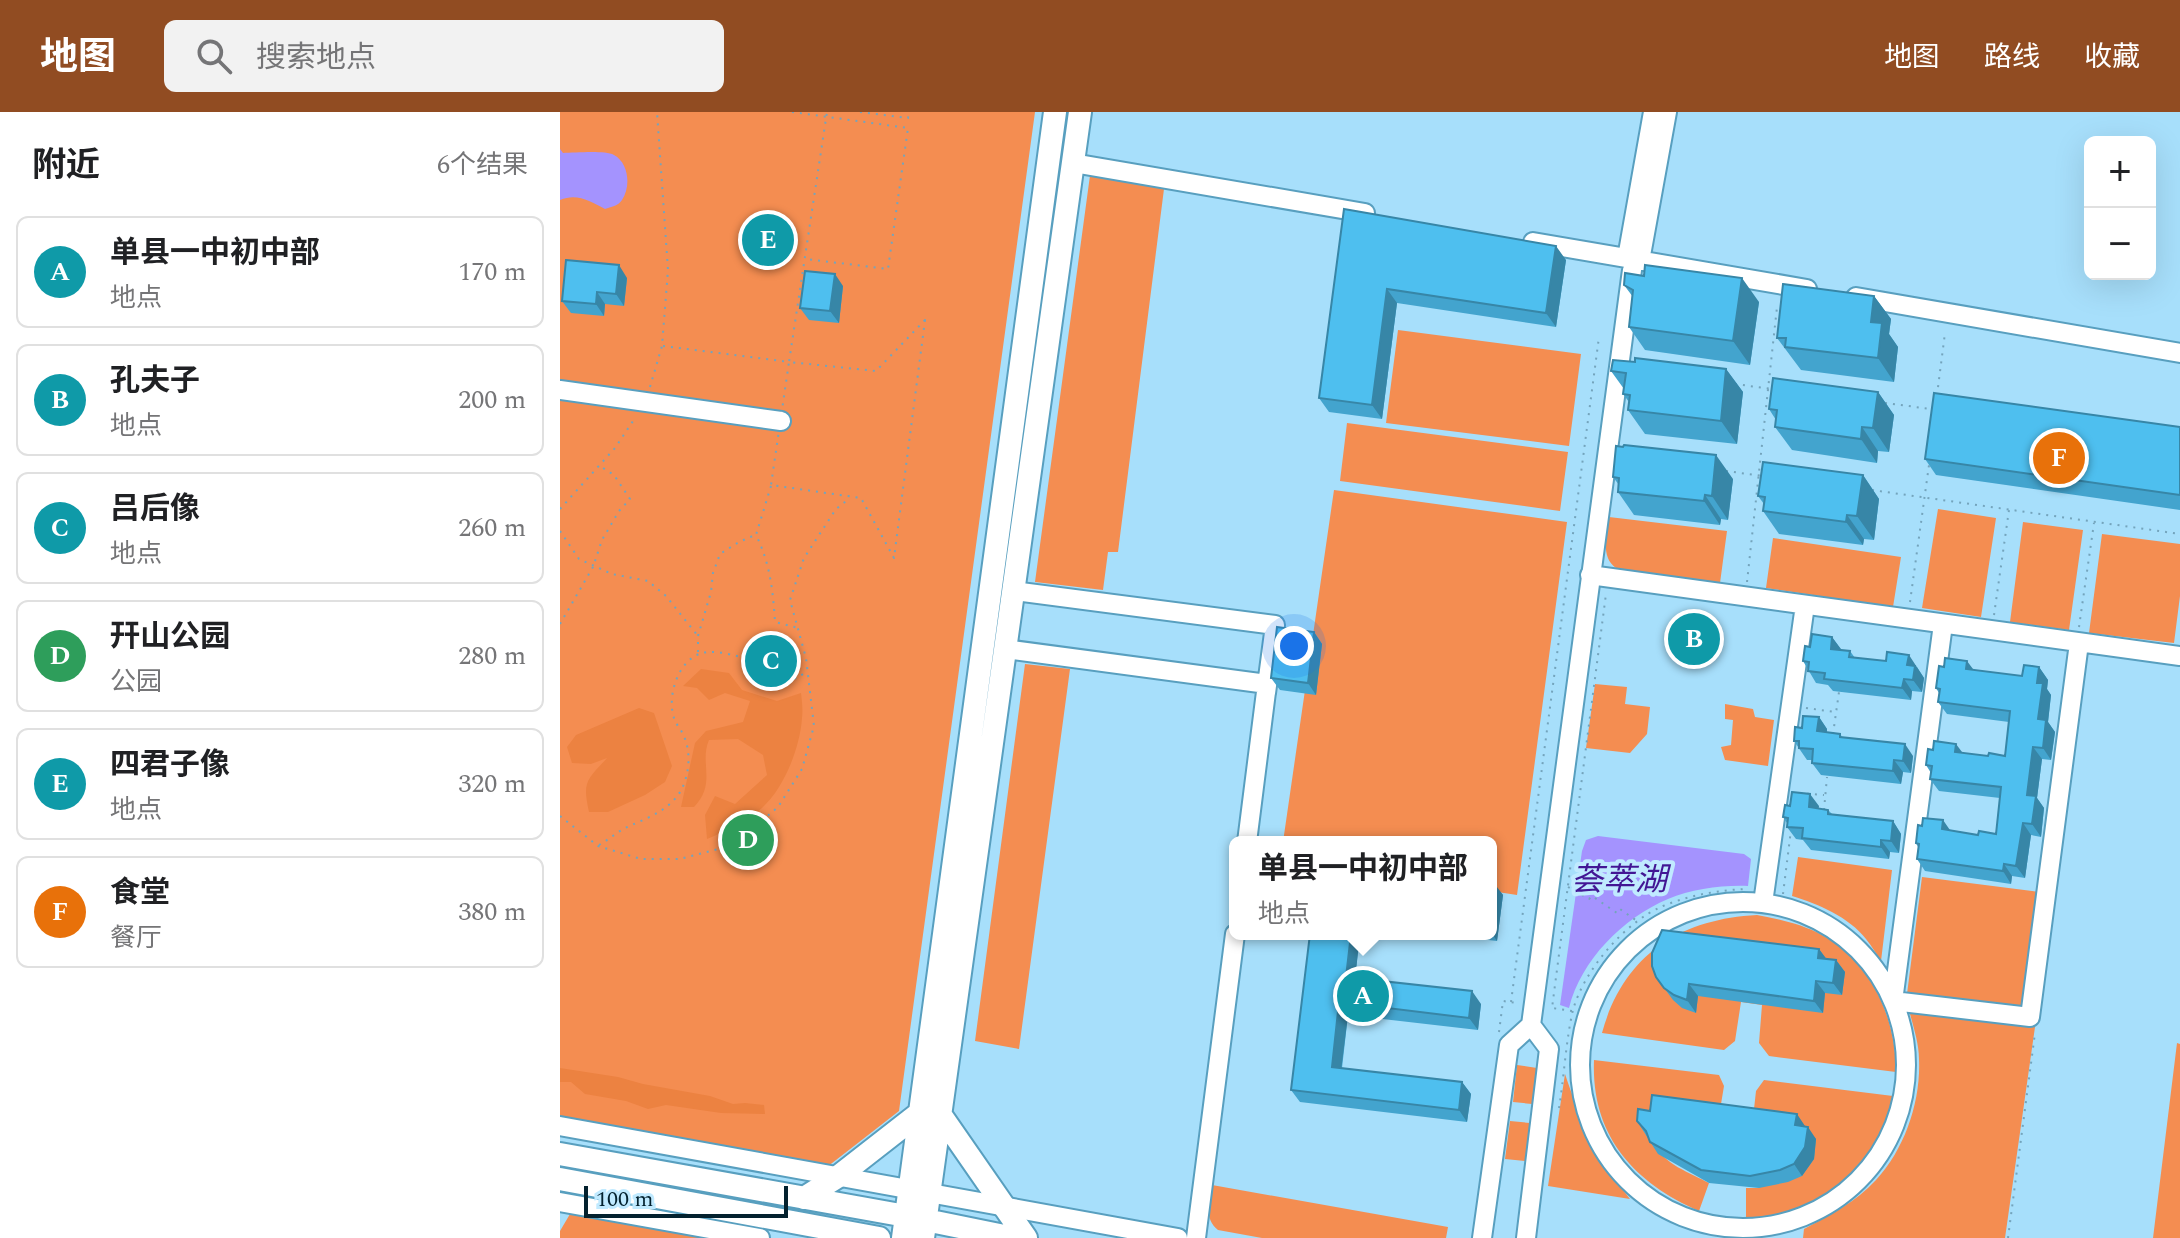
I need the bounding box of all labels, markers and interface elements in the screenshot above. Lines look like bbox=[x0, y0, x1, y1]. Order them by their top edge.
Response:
search box bbox=[164, 20, 724, 92]
text: 地图 bbox=[40, 29, 116, 87]
icon: search bbox=[192, 34, 236, 78]
text: 搜索地点 bbox=[256, 35, 376, 81]
text: 地图 bbox=[1884, 36, 1940, 79]
text: 路线 bbox=[1984, 36, 2040, 79]
text: 收藏 bbox=[2084, 36, 2140, 79]
map controls bbox=[2084, 136, 2156, 280]
button: + bbox=[2084, 136, 2156, 208]
text: 附近 bbox=[32, 140, 100, 192]
text: 6个结果 bbox=[437, 145, 528, 185]
button: − bbox=[2084, 208, 2156, 280]
pin: E bbox=[742, 210, 794, 270]
text: 单县一中初中部 bbox=[110, 230, 320, 276]
text: A bbox=[50, 252, 70, 292]
text: 170 m bbox=[458, 252, 526, 292]
text: 地点 bbox=[110, 278, 162, 318]
text: 孔夫子 bbox=[110, 358, 200, 404]
text: B bbox=[51, 380, 69, 420]
text: 200 m bbox=[458, 380, 526, 420]
text: 地点 bbox=[110, 406, 162, 446]
pin: F bbox=[2033, 428, 2085, 488]
text: 吕后像 bbox=[110, 486, 200, 532]
text: C bbox=[51, 508, 69, 548]
text: 260 m bbox=[458, 508, 526, 548]
text: 地点 bbox=[110, 534, 162, 574]
pin: B bbox=[1668, 609, 1720, 669]
text: 幵山公园 bbox=[110, 614, 230, 660]
your location bbox=[1274, 626, 1314, 666]
pin: C bbox=[745, 631, 797, 691]
text: D bbox=[50, 636, 70, 676]
text: 280 m bbox=[458, 636, 526, 676]
text: 公园 bbox=[110, 662, 162, 702]
text: 四君子像 bbox=[110, 742, 230, 788]
text: E bbox=[51, 764, 69, 804]
text: 320 m bbox=[458, 764, 526, 804]
text: 地点 bbox=[110, 790, 162, 830]
pin: D bbox=[722, 810, 774, 870]
popup bbox=[1229, 836, 1497, 940]
text: 单县一中初中部 bbox=[1258, 846, 1468, 892]
water label: 荟萃湖 bbox=[1571, 856, 1672, 905]
text: 食堂 bbox=[110, 870, 170, 916]
text: F bbox=[52, 892, 68, 932]
text: 380 m bbox=[458, 892, 526, 932]
text: 地点 bbox=[1258, 894, 1310, 934]
text: 餐厅 bbox=[110, 918, 162, 958]
pin: A bbox=[1337, 966, 1389, 1026]
scale bar bbox=[584, 1182, 788, 1218]
text: 100 m bbox=[596, 1183, 653, 1216]

